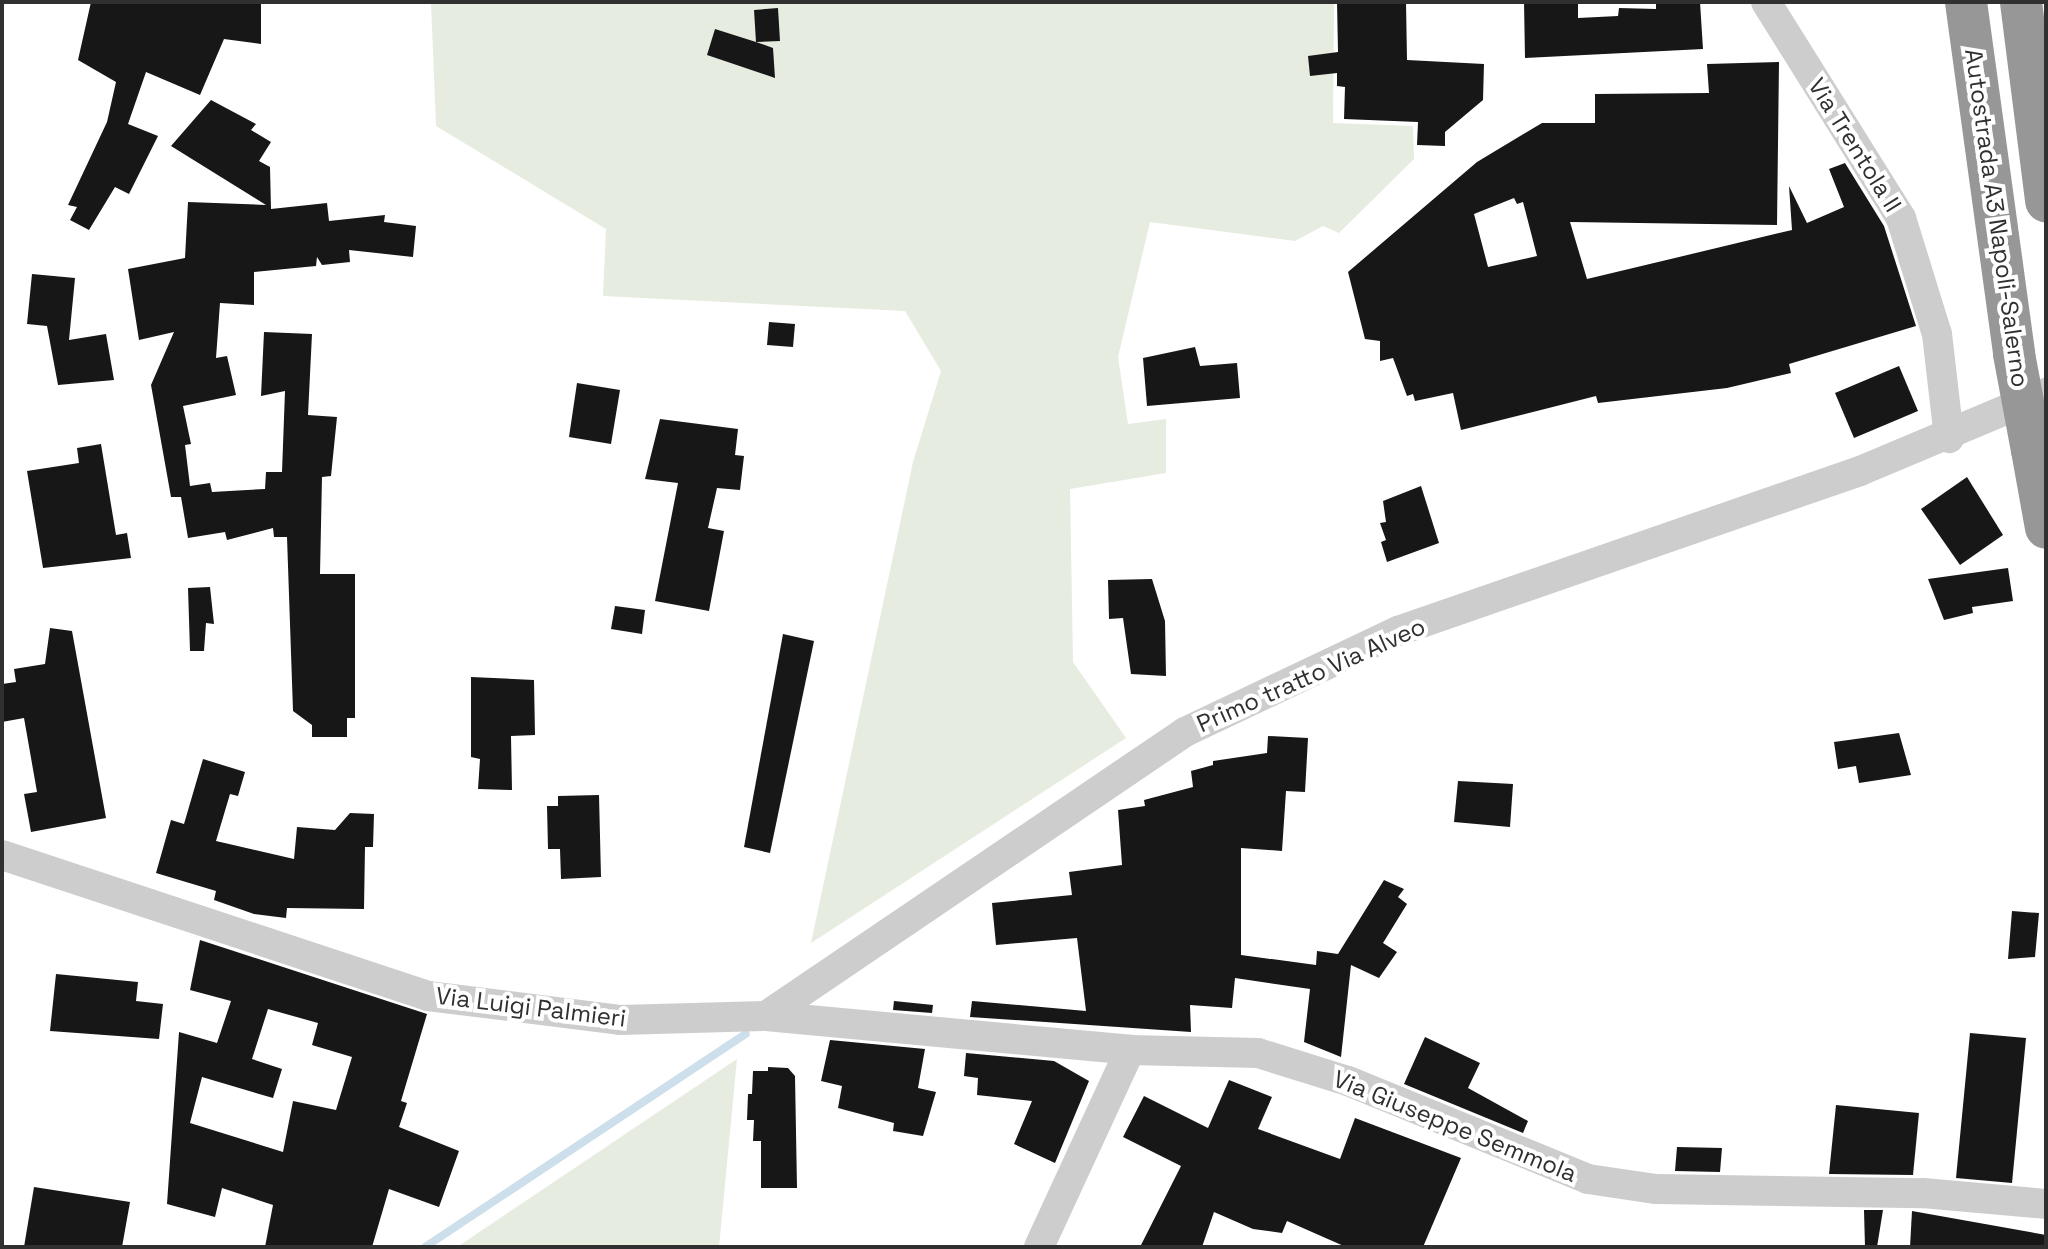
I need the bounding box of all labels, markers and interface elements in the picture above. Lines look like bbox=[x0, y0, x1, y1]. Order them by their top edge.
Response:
street label: Autostrada A3 Napoli-Salerno bbox=[1959, 47, 2035, 389]
street label: Via Trentola II bbox=[1802, 72, 1908, 218]
street label: Primo tratto Via Alveo bbox=[1192, 612, 1430, 738]
street label: Via Luigi Palmieri bbox=[434, 981, 628, 1033]
street label: Via Giuseppe Semmola bbox=[1329, 1064, 1581, 1188]

